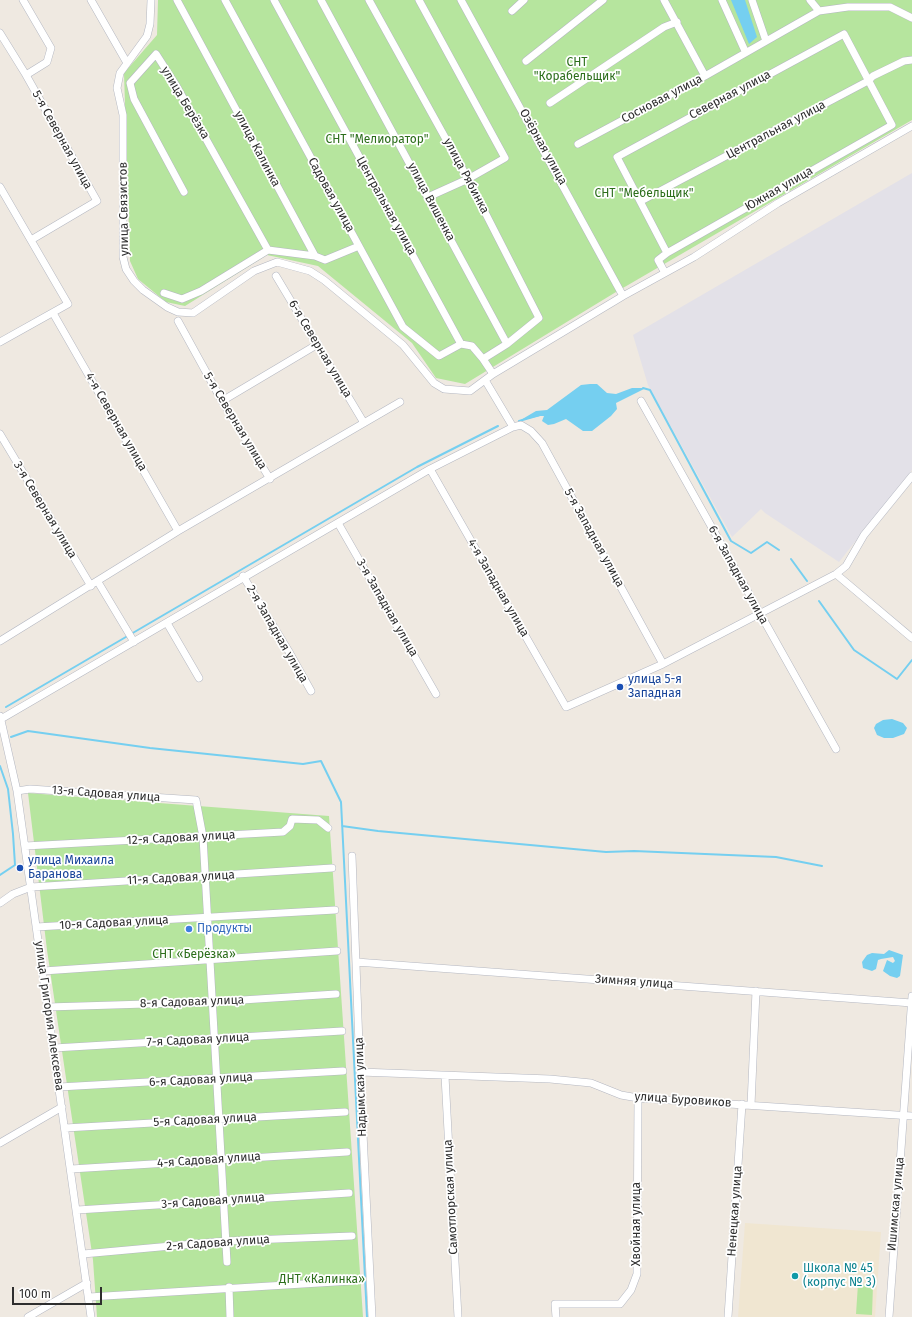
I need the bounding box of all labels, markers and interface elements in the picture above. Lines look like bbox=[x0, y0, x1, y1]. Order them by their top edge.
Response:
park label: СНТ "Корабельщик" bbox=[534, 56, 620, 84]
street label: улица Берёзка bbox=[158, 64, 212, 142]
street label: Северная улица bbox=[687, 67, 773, 123]
street label: Сосновая улица bbox=[619, 72, 705, 126]
street label: 5-я Северная улица bbox=[29, 88, 95, 192]
street label: Центральная улица bbox=[724, 98, 828, 162]
street label: Озёрная улица bbox=[516, 106, 570, 188]
street label: улица Калинка bbox=[231, 109, 283, 189]
park label: СНТ "Мелиоратор" bbox=[325, 133, 429, 147]
street label: улица Рябинка bbox=[440, 136, 492, 216]
street label: Центральная улица bbox=[353, 154, 419, 258]
street label: Садовая улица bbox=[305, 155, 357, 235]
street label: улица Вишенка bbox=[404, 160, 458, 244]
street label: улица Связистов bbox=[116, 162, 132, 256]
street label: Южная улица bbox=[742, 164, 816, 214]
park label: СНТ "Мебельщик" bbox=[594, 187, 694, 201]
street label: 6-я Северная улица bbox=[285, 298, 355, 400]
street label: 4-я Северная улица bbox=[82, 370, 150, 474]
street label: 5-я Северная улица bbox=[200, 370, 270, 472]
street label: 3-я Северная улица bbox=[10, 459, 80, 561]
street label: 5-я Западная улица bbox=[561, 486, 627, 590]
street label: 6-я Западная улица bbox=[705, 523, 771, 627]
street label: 4-я Западная улица bbox=[464, 536, 532, 640]
street label: 3-я Западная улица bbox=[353, 557, 421, 659]
street label: 2-я Западная улица bbox=[243, 583, 311, 685]
place label: улица 5-я Западная bbox=[628, 673, 682, 701]
marker: улица 5-я Западная bbox=[615, 682, 625, 692]
street label: 13-я Садовая улица bbox=[51, 783, 161, 805]
street label: 12-я Садовая улица bbox=[126, 828, 236, 848]
place label: улица Михаила Баранова bbox=[28, 854, 114, 882]
marker: улица Михаила Баранова bbox=[15, 863, 25, 873]
street label: 11-я Садовая улица bbox=[127, 868, 235, 888]
street label: 10-я Садовая улица bbox=[59, 913, 169, 933]
place label: Продукты bbox=[197, 922, 252, 936]
marker: Продукты bbox=[184, 924, 194, 934]
street label: улица Григория Алексеева bbox=[31, 940, 67, 1092]
park label: СНТ «Берёзка» bbox=[152, 948, 236, 962]
street label: Зимняя улица bbox=[594, 972, 674, 992]
street label: 8-я Садовая улица bbox=[140, 993, 244, 1011]
street label: 7-я Садовая улица bbox=[146, 1030, 250, 1050]
street label: Надымская улица bbox=[352, 1037, 370, 1137]
street label: 6-я Садовая улица bbox=[149, 1070, 253, 1090]
street label: улица Буровиков bbox=[634, 1089, 732, 1111]
street label: 5-я Садовая улица bbox=[153, 1110, 257, 1130]
street label: Самотлорская улица bbox=[441, 1139, 461, 1255]
street label: 4-я Садовая улица bbox=[157, 1149, 261, 1171]
street label: Ишимская улица bbox=[885, 1156, 907, 1252]
street label: Ненецкая улица bbox=[725, 1165, 745, 1257]
street label: Хвойная улица bbox=[630, 1182, 644, 1266]
street label: 3-я Садовая улица bbox=[161, 1190, 265, 1212]
street label: 2-я Садовая улица bbox=[166, 1232, 270, 1254]
place label: Школа № 45 (корпус № 3) bbox=[803, 1262, 876, 1290]
marker: Школа № 45 (корпус № 3) bbox=[790, 1271, 800, 1281]
park label: ДНТ «Калинка» bbox=[279, 1273, 365, 1287]
scale bar bbox=[14, 1279, 104, 1305]
text: 100 m bbox=[19, 1287, 51, 1301]

